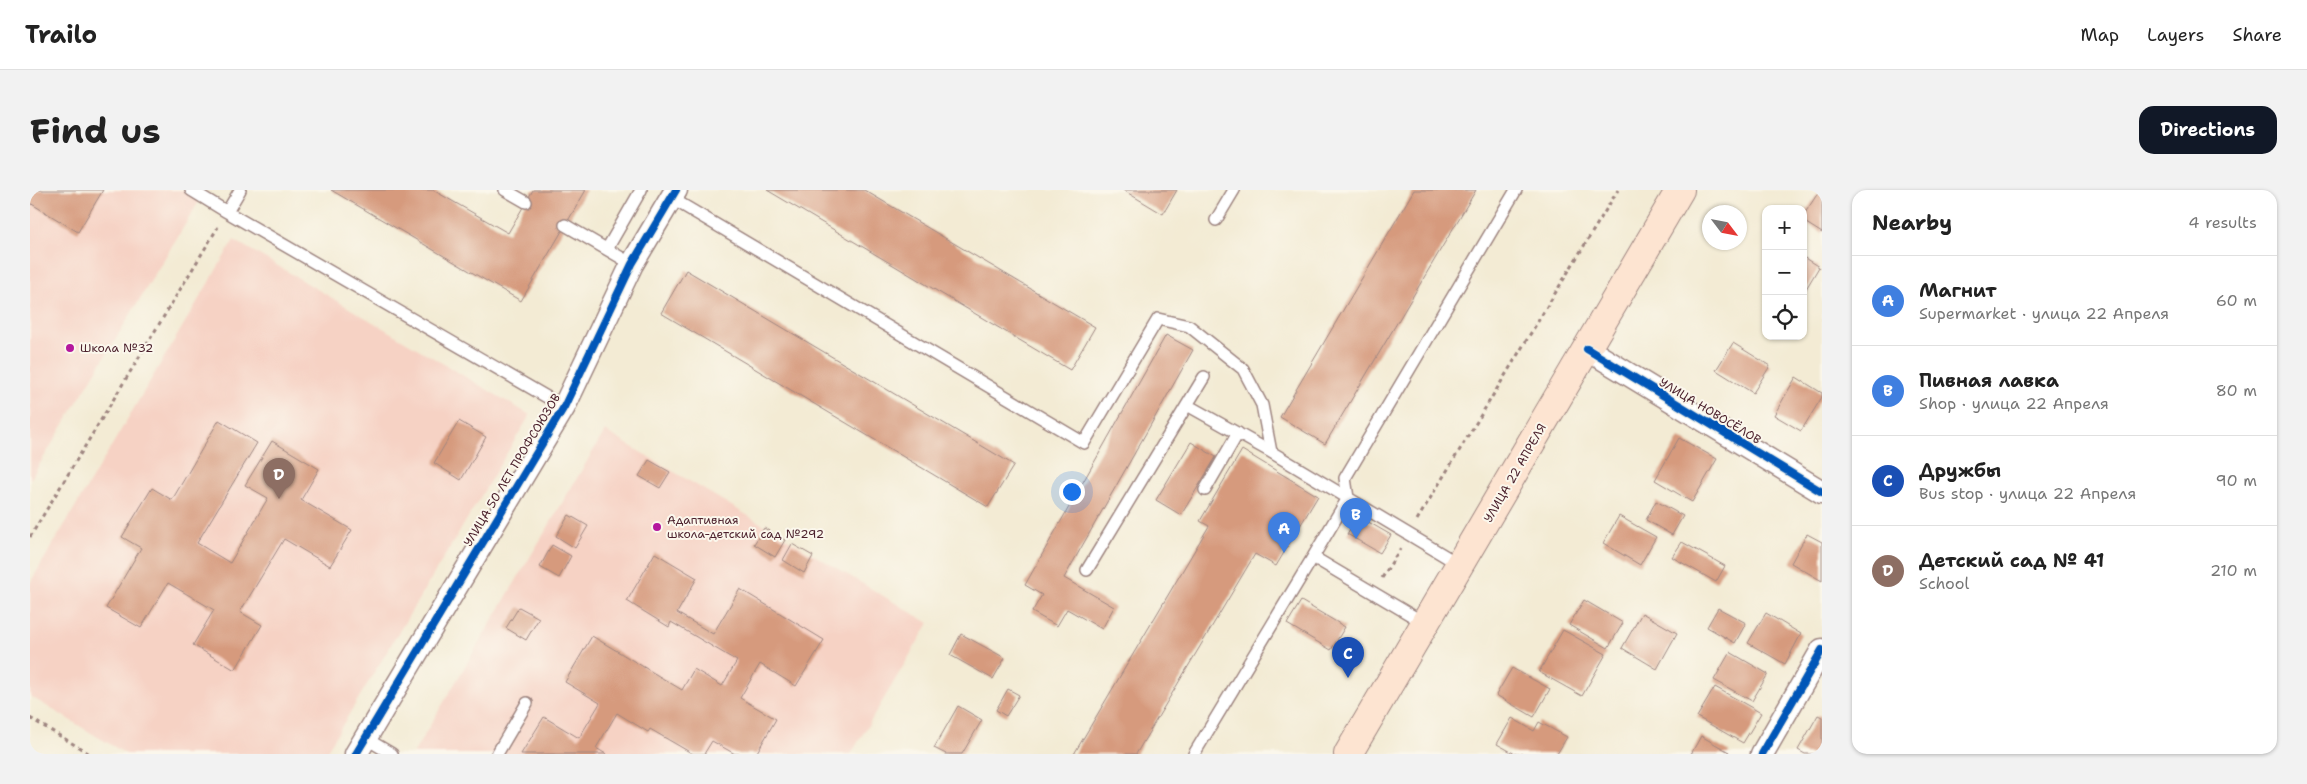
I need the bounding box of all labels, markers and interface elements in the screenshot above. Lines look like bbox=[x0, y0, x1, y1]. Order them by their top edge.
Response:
text: Trailo bbox=[25, 19, 97, 51]
text: Map bbox=[2081, 23, 2119, 47]
text: Layers bbox=[2147, 23, 2204, 47]
text: Share bbox=[2232, 23, 2282, 47]
button: Directions bbox=[2139, 106, 2277, 154]
text: Find us bbox=[30, 107, 161, 154]
north arrow bbox=[1702, 205, 1747, 250]
map controls bbox=[1762, 205, 1807, 340]
button: + bbox=[1762, 205, 1807, 250]
text: Nearby bbox=[1872, 209, 1952, 237]
text: 4 results bbox=[2188, 212, 2257, 233]
button: − bbox=[1762, 250, 1807, 295]
text: Магнит bbox=[1919, 278, 1997, 303]
text: A bbox=[1882, 290, 1894, 311]
text: 60 m bbox=[2216, 290, 2257, 311]
button: locate bbox=[1762, 295, 1807, 340]
text: Supermarket · улица 22 Апреля bbox=[1919, 303, 2169, 324]
place label: Школа №32 bbox=[80, 340, 153, 356]
marker: Школа №32 bbox=[64, 342, 76, 354]
text: Пивная лавка bbox=[1919, 368, 2059, 393]
street label: УЛИЦА НОВОСЁЛОВ bbox=[1656, 374, 1764, 448]
text: B bbox=[1883, 380, 1893, 401]
text: 80 m bbox=[2216, 380, 2257, 401]
street label: УЛИЦА 50 ЛЕТ ПРОФСОЮЗОВ bbox=[460, 391, 564, 549]
text: Shop · улица 22 Апреля bbox=[1919, 393, 2109, 414]
street label: УЛИЦА 22 АПРЕЛЯ bbox=[1480, 421, 1550, 525]
pin: D bbox=[263, 458, 295, 499]
text: Дружбы bbox=[1919, 458, 2001, 483]
text: C bbox=[1883, 470, 1893, 491]
text: 90 m bbox=[2216, 470, 2257, 491]
your location bbox=[1059, 479, 1085, 505]
text: Bus stop · улица 22 Апреля bbox=[1919, 483, 2136, 504]
pin: B bbox=[1340, 498, 1372, 539]
place label: Адаптивная школа-детский сад №292 bbox=[667, 512, 824, 542]
pin: A bbox=[1268, 512, 1300, 553]
marker: Адаптивная школа-детский сад №292 bbox=[651, 521, 663, 533]
text: Детский сад № 41 bbox=[1919, 548, 2104, 573]
text: D bbox=[1882, 560, 1894, 581]
text: 210 m bbox=[2210, 560, 2257, 581]
text: School bbox=[1919, 573, 1969, 594]
pin: C bbox=[1332, 637, 1364, 678]

